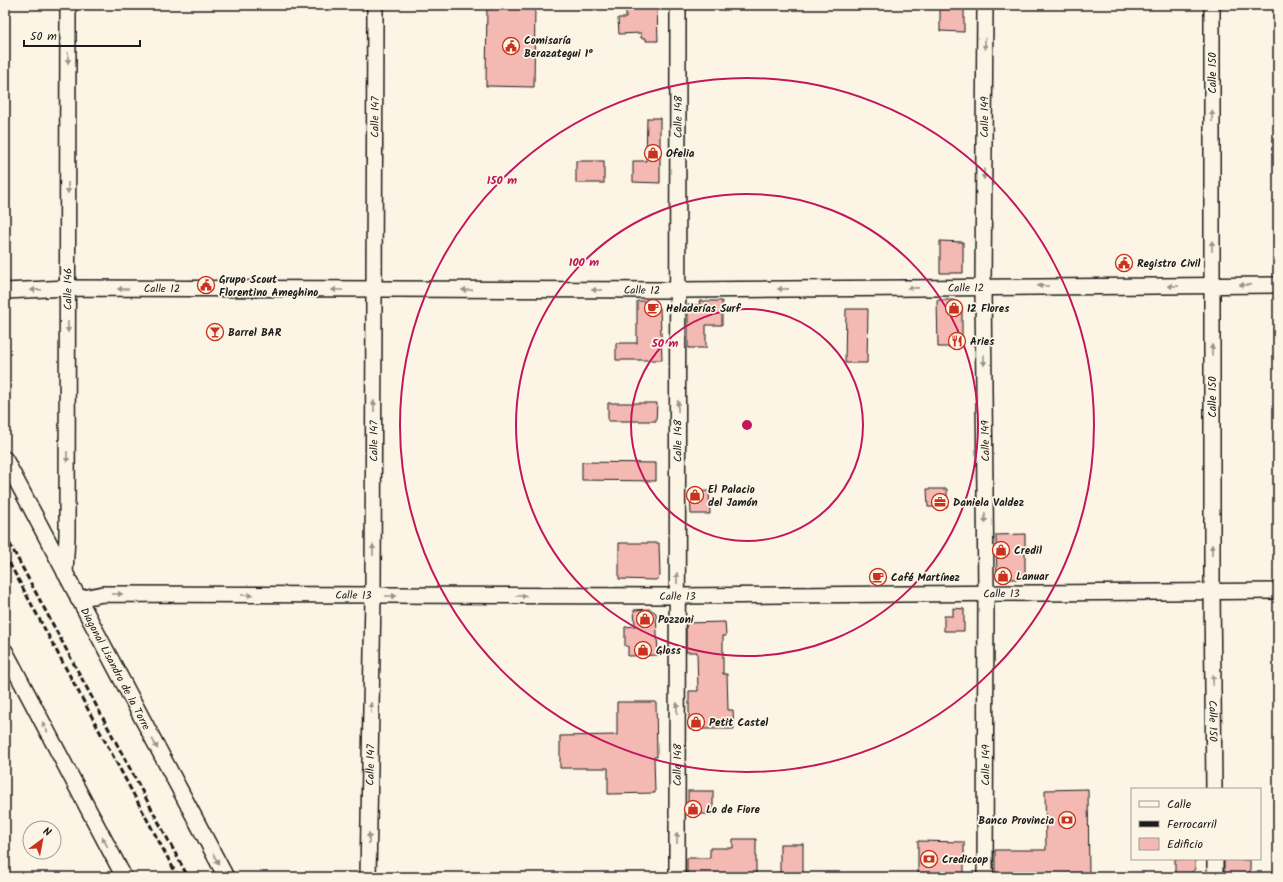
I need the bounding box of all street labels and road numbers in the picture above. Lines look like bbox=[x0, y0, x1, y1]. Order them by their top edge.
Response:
street label: Calle 150 bbox=[1204, 52, 1222, 94]
street label: Calle 148 bbox=[670, 95, 688, 138]
street label: Calle 147 bbox=[367, 96, 385, 138]
street label: Calle 149 bbox=[976, 96, 994, 138]
street label: Calle 146 bbox=[59, 268, 78, 310]
street label: Calle 12 bbox=[948, 279, 984, 298]
street label: Calle 12 bbox=[144, 280, 180, 298]
street label: Calle 12 bbox=[624, 282, 660, 300]
street label: Calle 150 bbox=[1204, 376, 1222, 418]
street label: Calle 148 bbox=[669, 419, 688, 462]
street label: Calle 147 bbox=[365, 420, 384, 462]
street label: Calle 149 bbox=[977, 420, 995, 462]
street label: Calle 13 bbox=[983, 585, 1020, 603]
street label: Calle 13 bbox=[335, 587, 372, 605]
street label: Calle 13 bbox=[659, 588, 696, 606]
street label: Diagonal Lisandro de la Torre bbox=[75, 604, 155, 734]
street label: Calle 150 bbox=[1203, 700, 1222, 742]
street label: Calle 147 bbox=[362, 743, 380, 786]
street label: Calle 148 bbox=[669, 743, 687, 786]
street label: Calle 149 bbox=[977, 744, 995, 786]

